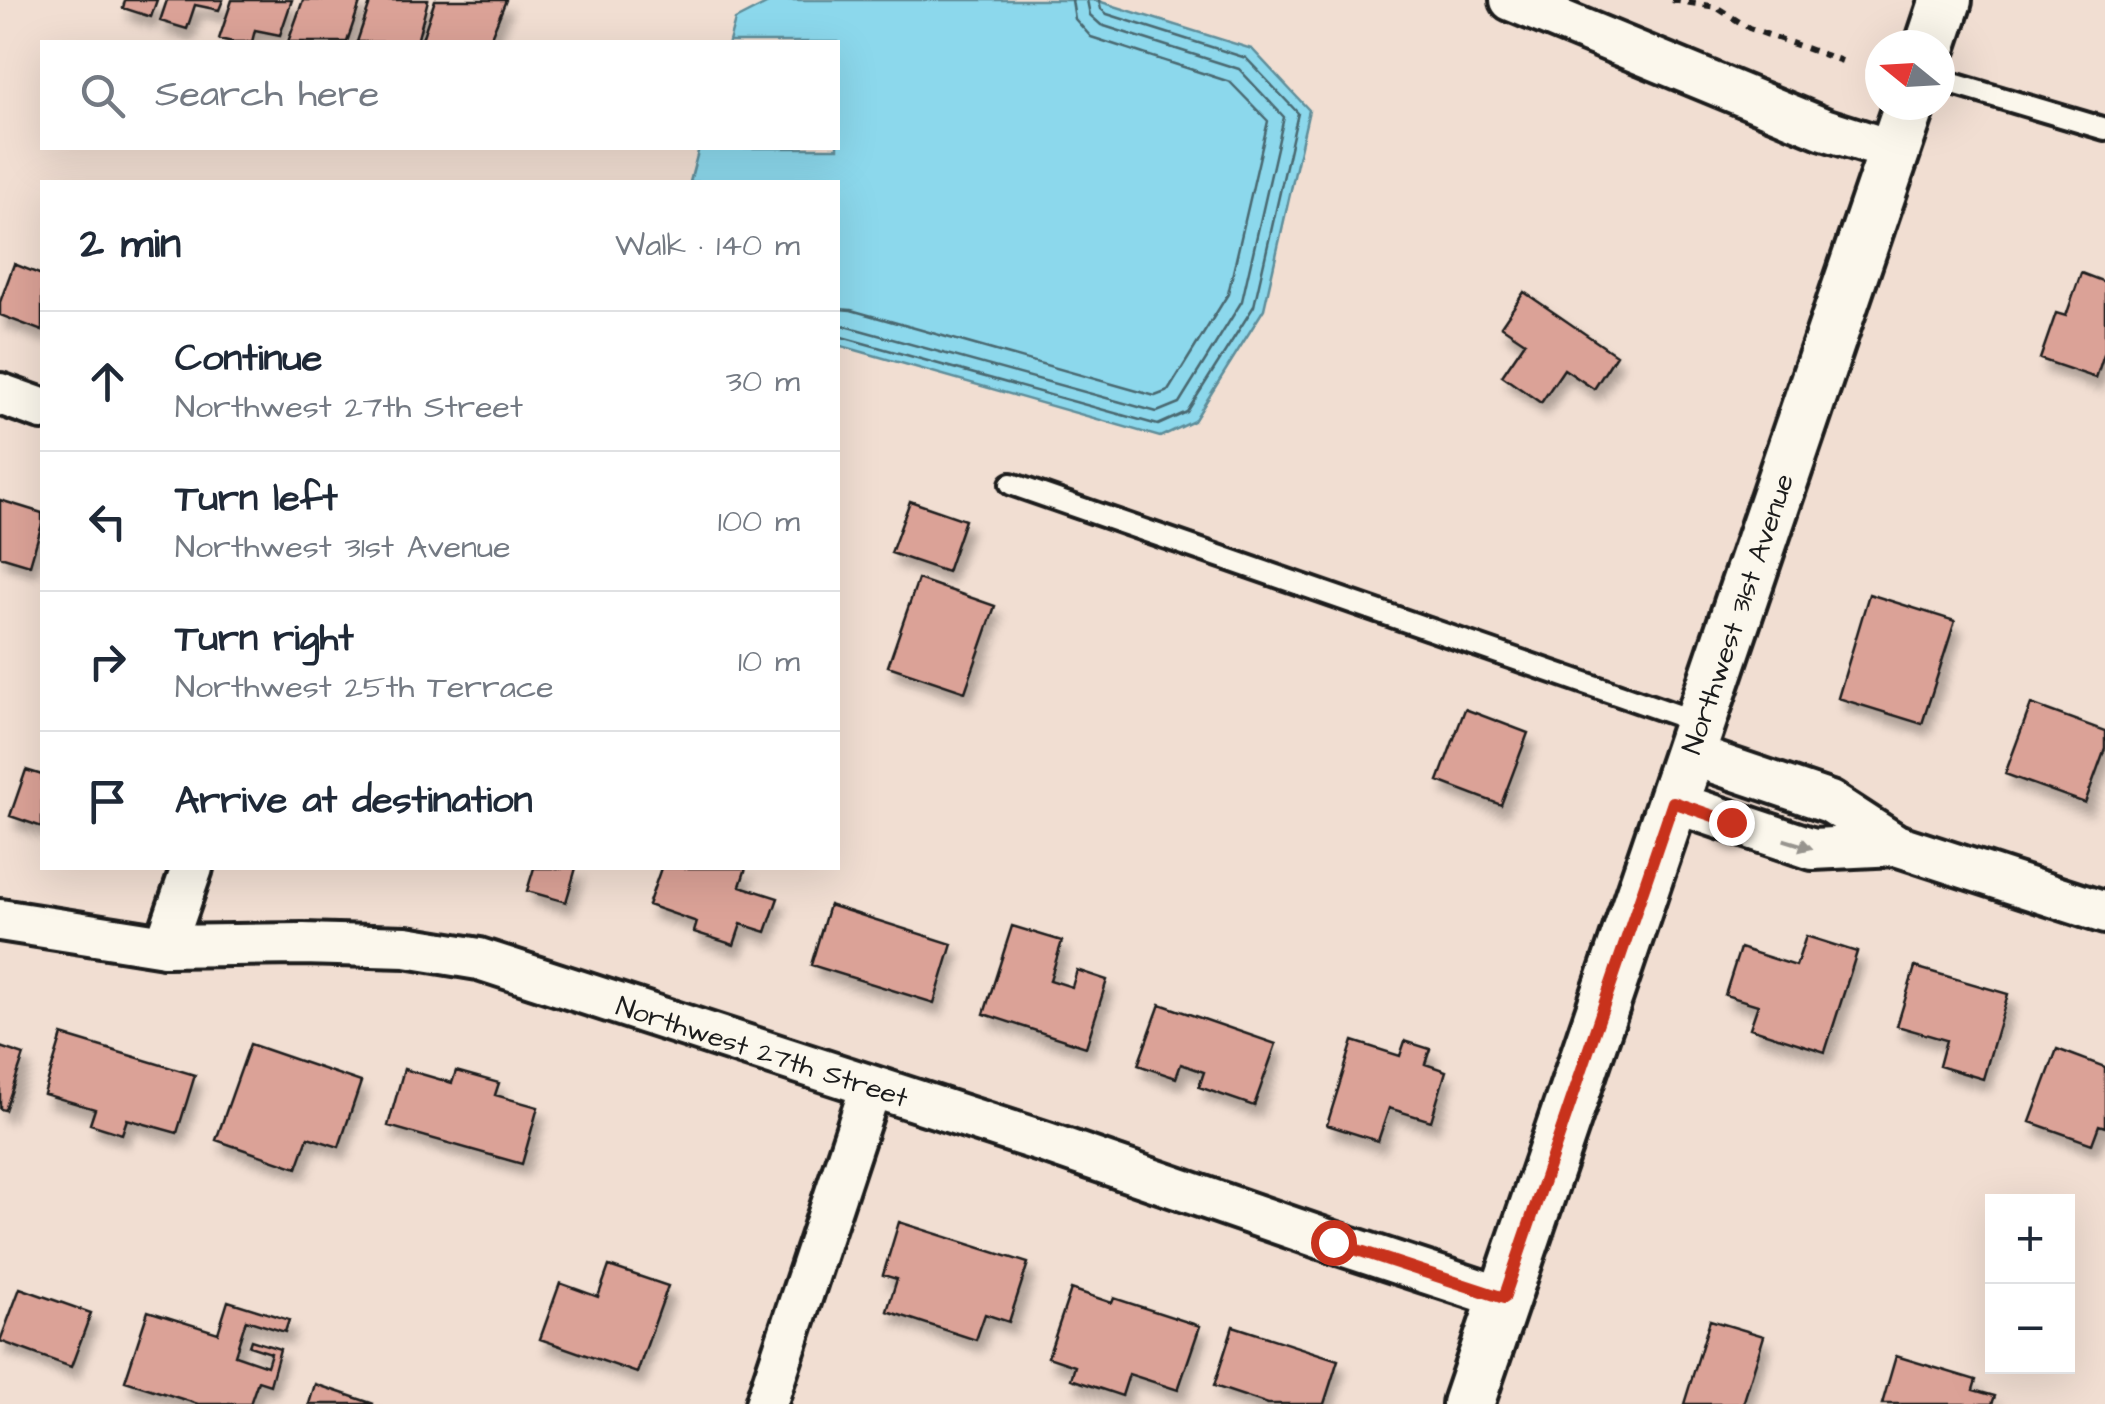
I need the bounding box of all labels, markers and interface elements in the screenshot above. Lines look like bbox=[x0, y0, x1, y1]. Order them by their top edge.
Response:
north arrow bbox=[1865, 30, 1955, 120]
search box bbox=[40, 40, 840, 150]
icon: search bbox=[75, 68, 130, 123]
text: Search here bbox=[155, 69, 379, 121]
text: 2 min bbox=[80, 216, 181, 274]
text: Walk · 140 m bbox=[615, 223, 800, 268]
text: Continue bbox=[175, 333, 322, 385]
icon: ahead bbox=[80, 354, 135, 409]
text: 30 m bbox=[726, 359, 800, 404]
text: Northwest 27th Street bbox=[175, 385, 523, 430]
street label: Northwest 31st Avenue bbox=[1673, 469, 1804, 759]
text: Turn left bbox=[175, 473, 338, 525]
icon: left bbox=[80, 494, 135, 549]
text: 100 m bbox=[718, 499, 800, 544]
text: Northwest 31st Avenue bbox=[175, 525, 511, 570]
text: Turn right bbox=[175, 613, 354, 665]
icon: right bbox=[80, 634, 135, 689]
text: 10 m bbox=[738, 639, 800, 684]
text: Northwest 25th Terrace bbox=[175, 665, 553, 710]
icon: arrive bbox=[80, 774, 135, 829]
text: Arrive at destination bbox=[175, 775, 532, 827]
route end bbox=[1709, 800, 1755, 846]
one-way arrow bbox=[1784, 837, 1814, 852]
street label: Northwest 27th Street bbox=[611, 987, 913, 1118]
map controls bbox=[1985, 1194, 2075, 1374]
button: + bbox=[1985, 1194, 2075, 1284]
route start bbox=[1311, 1220, 1357, 1266]
button: − bbox=[1985, 1284, 2075, 1374]

